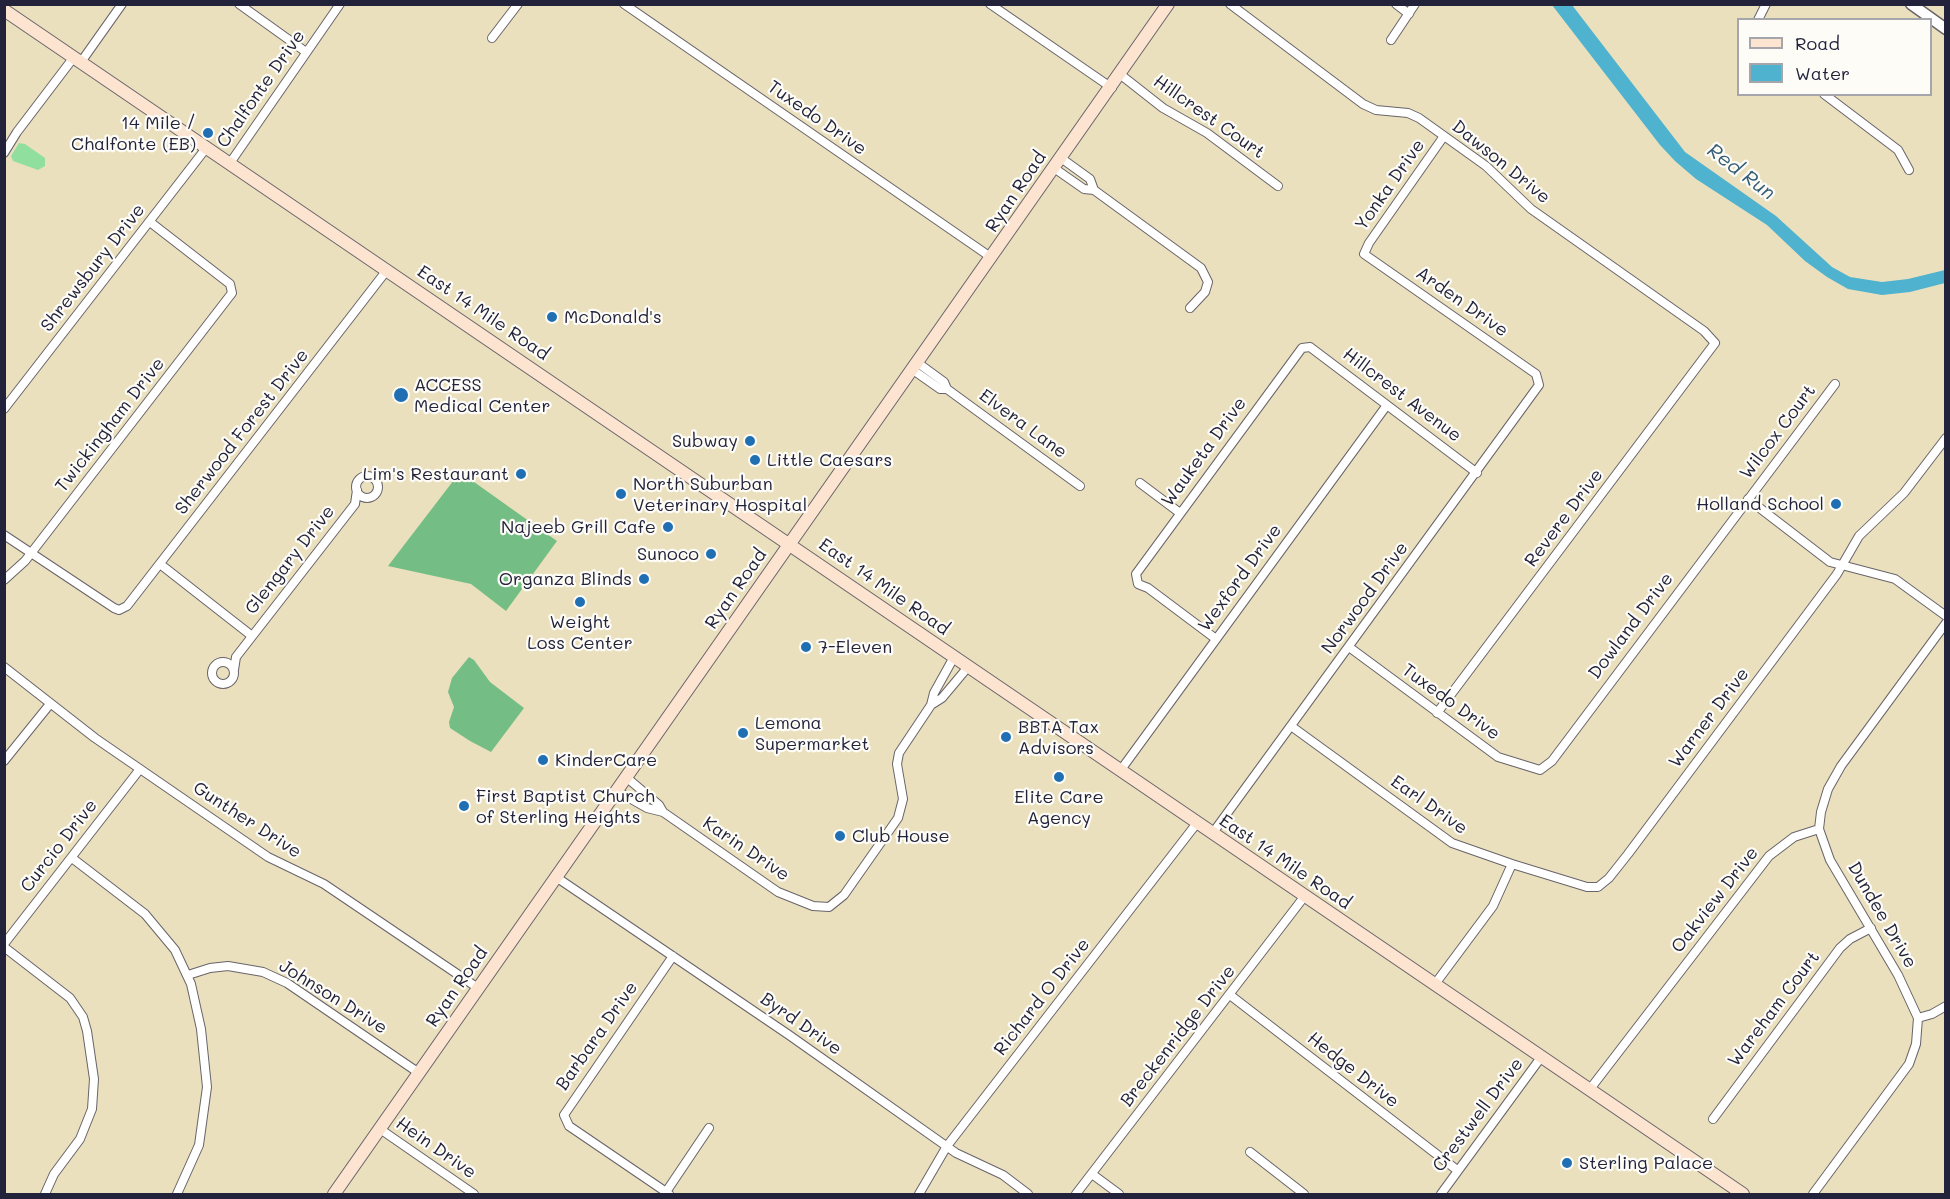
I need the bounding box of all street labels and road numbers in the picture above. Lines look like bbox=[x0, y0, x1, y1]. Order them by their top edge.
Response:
street label: Chalfonte Drive bbox=[212, 26, 310, 152]
street label: Hillcrest Court bbox=[1149, 71, 1269, 163]
street label: Tuxedo Drive bbox=[763, 76, 871, 160]
street label: Dawson Drive bbox=[1447, 116, 1555, 208]
street label: Yonka Drive bbox=[1351, 135, 1429, 235]
street label: Ryan Road bbox=[981, 148, 1051, 236]
street label: Shrewsbury Drive bbox=[36, 200, 150, 336]
street label: East 14 Mile Road bbox=[413, 261, 553, 365]
street label: Arden Drive bbox=[1412, 262, 1512, 342]
street label: Hillcrest Avenue bbox=[1338, 343, 1466, 447]
street label: Sherwood Forest Drive bbox=[171, 345, 313, 519]
street label: Twickingham Drive bbox=[51, 353, 169, 497]
street label: Wilcox Court bbox=[1736, 381, 1820, 483]
street label: Elvera Lane bbox=[975, 385, 1071, 463]
street label: Wauketa Drive bbox=[1157, 393, 1251, 511]
street label: Revere Drive bbox=[1520, 465, 1608, 571]
street label: Glengary Drive bbox=[241, 501, 339, 619]
street label: Wexford Drive bbox=[1194, 520, 1286, 636]
street label: East 14 Mile Road bbox=[815, 534, 953, 640]
street label: Norwood Drive bbox=[1317, 538, 1413, 658]
street label: Ryan Road bbox=[701, 545, 771, 633]
street label: Dowland Drive bbox=[1584, 569, 1678, 683]
street label: Tuxedo Drive bbox=[1398, 659, 1504, 745]
street label: Warner Drive bbox=[1664, 664, 1754, 772]
street label: Earl Drive bbox=[1387, 771, 1471, 839]
street label: Gunther Drive bbox=[189, 777, 305, 863]
street label: Curcio Drive bbox=[16, 795, 102, 897]
street label: East 14 Mile Road bbox=[1215, 810, 1355, 914]
street label: Karin Drive bbox=[699, 812, 793, 886]
street label: Oakview Drive bbox=[1667, 843, 1763, 957]
street label: Dundee Drive bbox=[1843, 858, 1921, 972]
street label: Richard O Drive bbox=[990, 934, 1094, 1060]
street label: Ryan Road bbox=[422, 943, 492, 1031]
street label: Wareham Court bbox=[1724, 947, 1824, 1071]
street label: Johnson Drive bbox=[275, 955, 391, 1039]
street label: Breckenridge Drive bbox=[1116, 961, 1240, 1111]
street label: Barbara Drive bbox=[552, 978, 642, 1094]
street label: Byrd Drive bbox=[756, 988, 846, 1060]
street label: Hedge Drive bbox=[1303, 1028, 1403, 1112]
street label: Crestwell Drive bbox=[1428, 1054, 1528, 1176]
street label: Hein Drive bbox=[392, 1113, 480, 1183]

